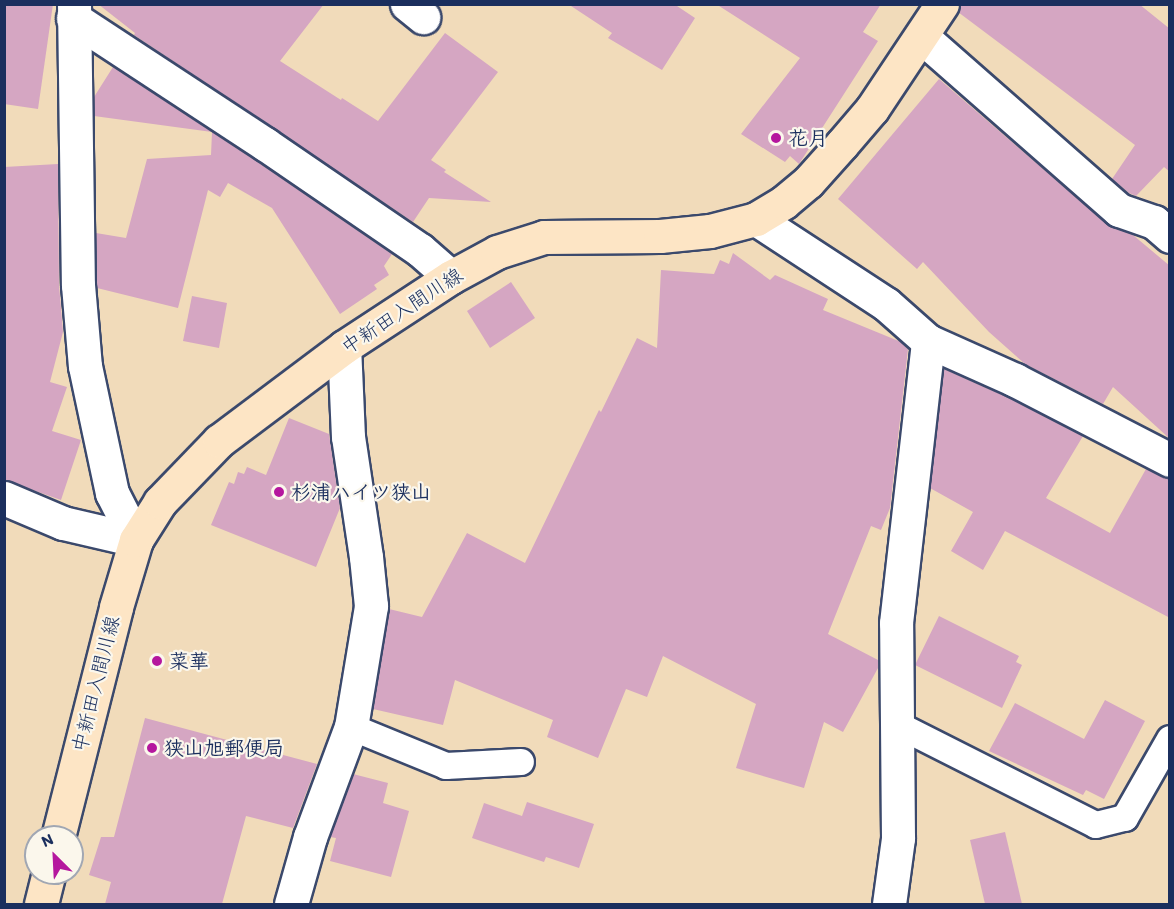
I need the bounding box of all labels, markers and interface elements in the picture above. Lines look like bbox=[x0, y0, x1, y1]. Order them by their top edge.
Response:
place label: 花月 bbox=[788, 126, 828, 150]
marker: 花月 bbox=[769, 131, 783, 145]
street label: 中新田入間川線 bbox=[337, 263, 467, 359]
place label: 杉浦ハイツ狭山 bbox=[291, 480, 431, 504]
marker: 杉浦ハイツ狭山 bbox=[272, 485, 286, 499]
street label: 中新田入間川線 bbox=[67, 613, 125, 755]
place label: 菜華 bbox=[169, 649, 209, 673]
marker: 菜華 bbox=[150, 654, 164, 668]
place label: 狭山旭郵便局 bbox=[164, 736, 284, 760]
marker: 狭山旭郵便局 bbox=[145, 741, 159, 755]
north arrow bbox=[24, 825, 84, 885]
text: N bbox=[38, 829, 56, 851]

